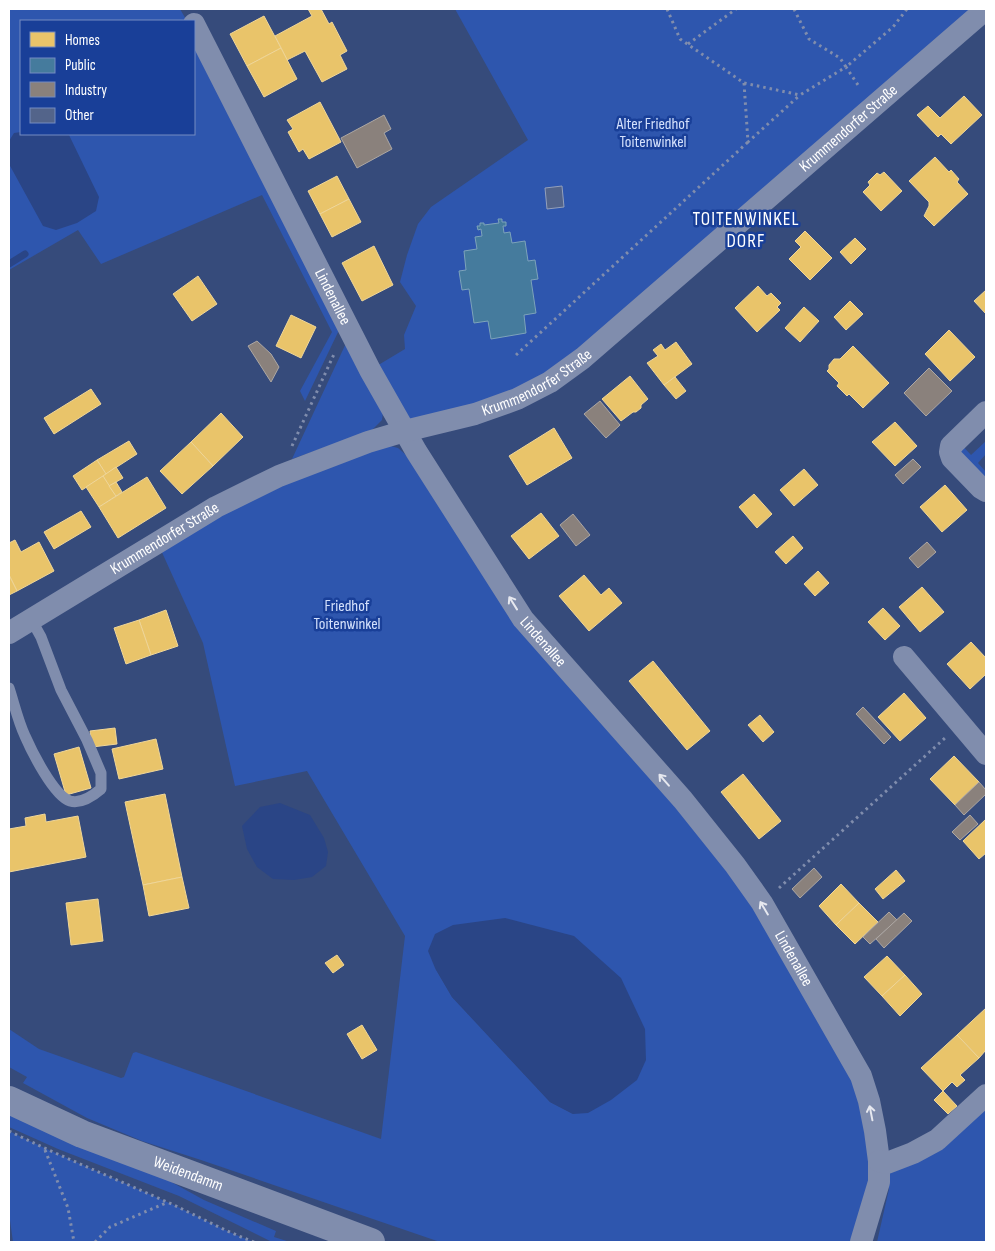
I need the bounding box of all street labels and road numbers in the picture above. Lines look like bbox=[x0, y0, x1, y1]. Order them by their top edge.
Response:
street label: Krummendorfer Straße bbox=[795, 81, 901, 176]
street label: Lindenallee bbox=[310, 265, 355, 328]
street label: Krummendorfer Straße bbox=[479, 345, 596, 420]
street label: Krummendorfer Straße bbox=[107, 498, 222, 579]
street label: Lindenallee bbox=[516, 613, 570, 671]
street label: Lindenallee bbox=[770, 927, 817, 990]
street label: Weidendamm bbox=[151, 1152, 226, 1195]

